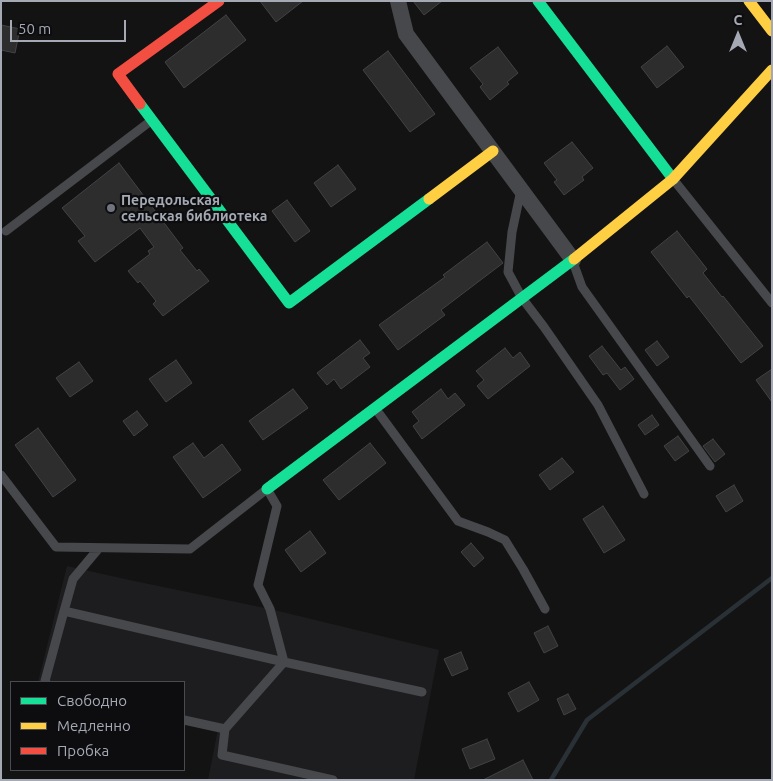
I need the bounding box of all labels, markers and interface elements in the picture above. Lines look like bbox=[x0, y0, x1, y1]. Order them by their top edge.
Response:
scale bar bbox=[12, 10, 129, 42]
north arrow bbox=[713, 10, 763, 60]
text: С bbox=[734, 12, 742, 28]
text: 50 m bbox=[18, 20, 51, 37]
place label: Передольская сельская библиотека bbox=[121, 192, 267, 224]
marker: Передольская сельская библиотека bbox=[105, 202, 117, 214]
legend bbox=[10, 681, 185, 771]
text: Свободно bbox=[57, 692, 127, 709]
text: Медленно bbox=[57, 717, 131, 734]
text: Пробка bbox=[57, 742, 109, 759]

